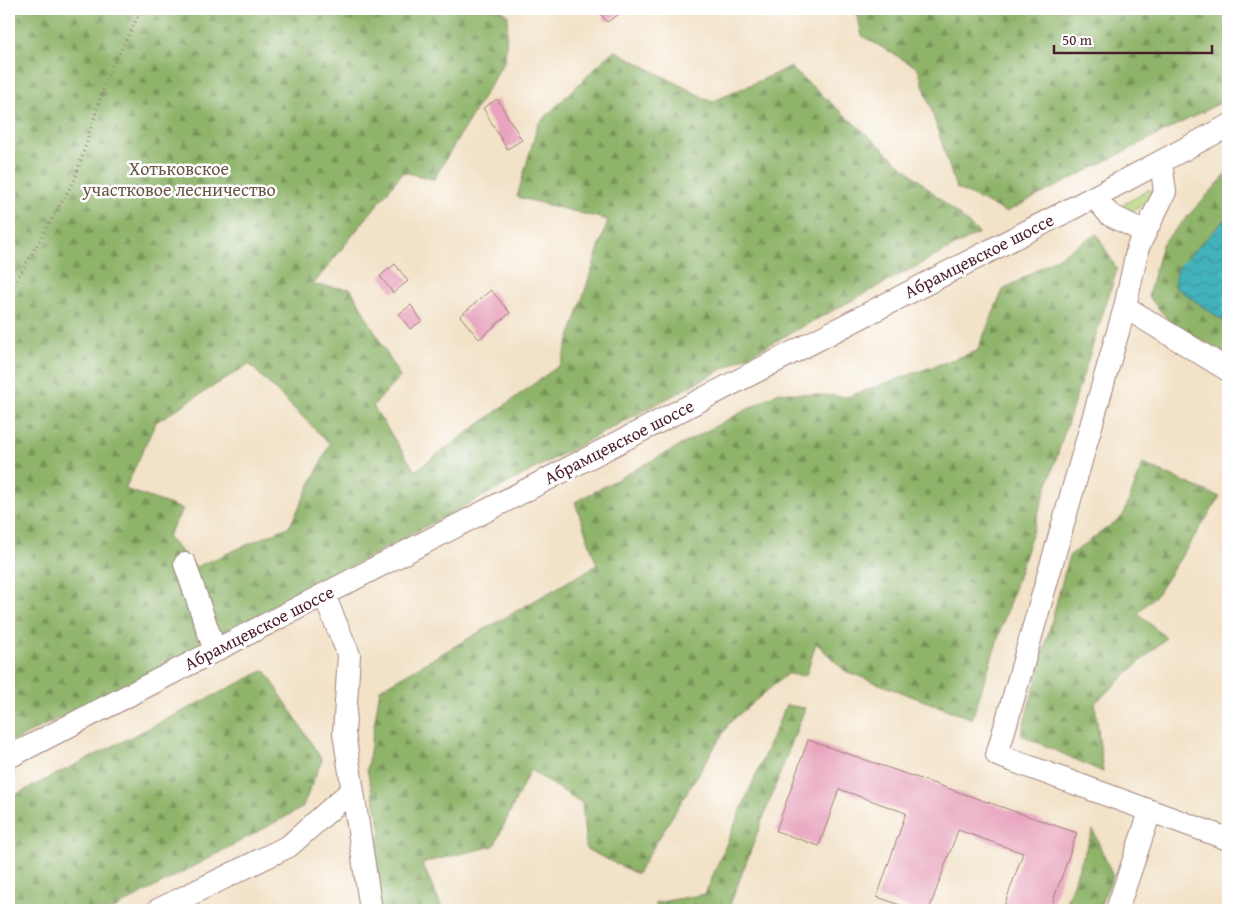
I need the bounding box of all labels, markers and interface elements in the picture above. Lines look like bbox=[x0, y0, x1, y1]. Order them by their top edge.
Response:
scale bar bbox=[1054, 22, 1212, 54]
text: 50 m bbox=[1062, 29, 1093, 50]
park label: Хотьковское участковое лесничество bbox=[81, 155, 276, 203]
street label: Абрамцевское шоссе bbox=[899, 206, 1058, 305]
street label: Абрамцевское шоссе bbox=[539, 392, 698, 491]
street label: Абрамцевское шоссе bbox=[179, 578, 338, 677]

